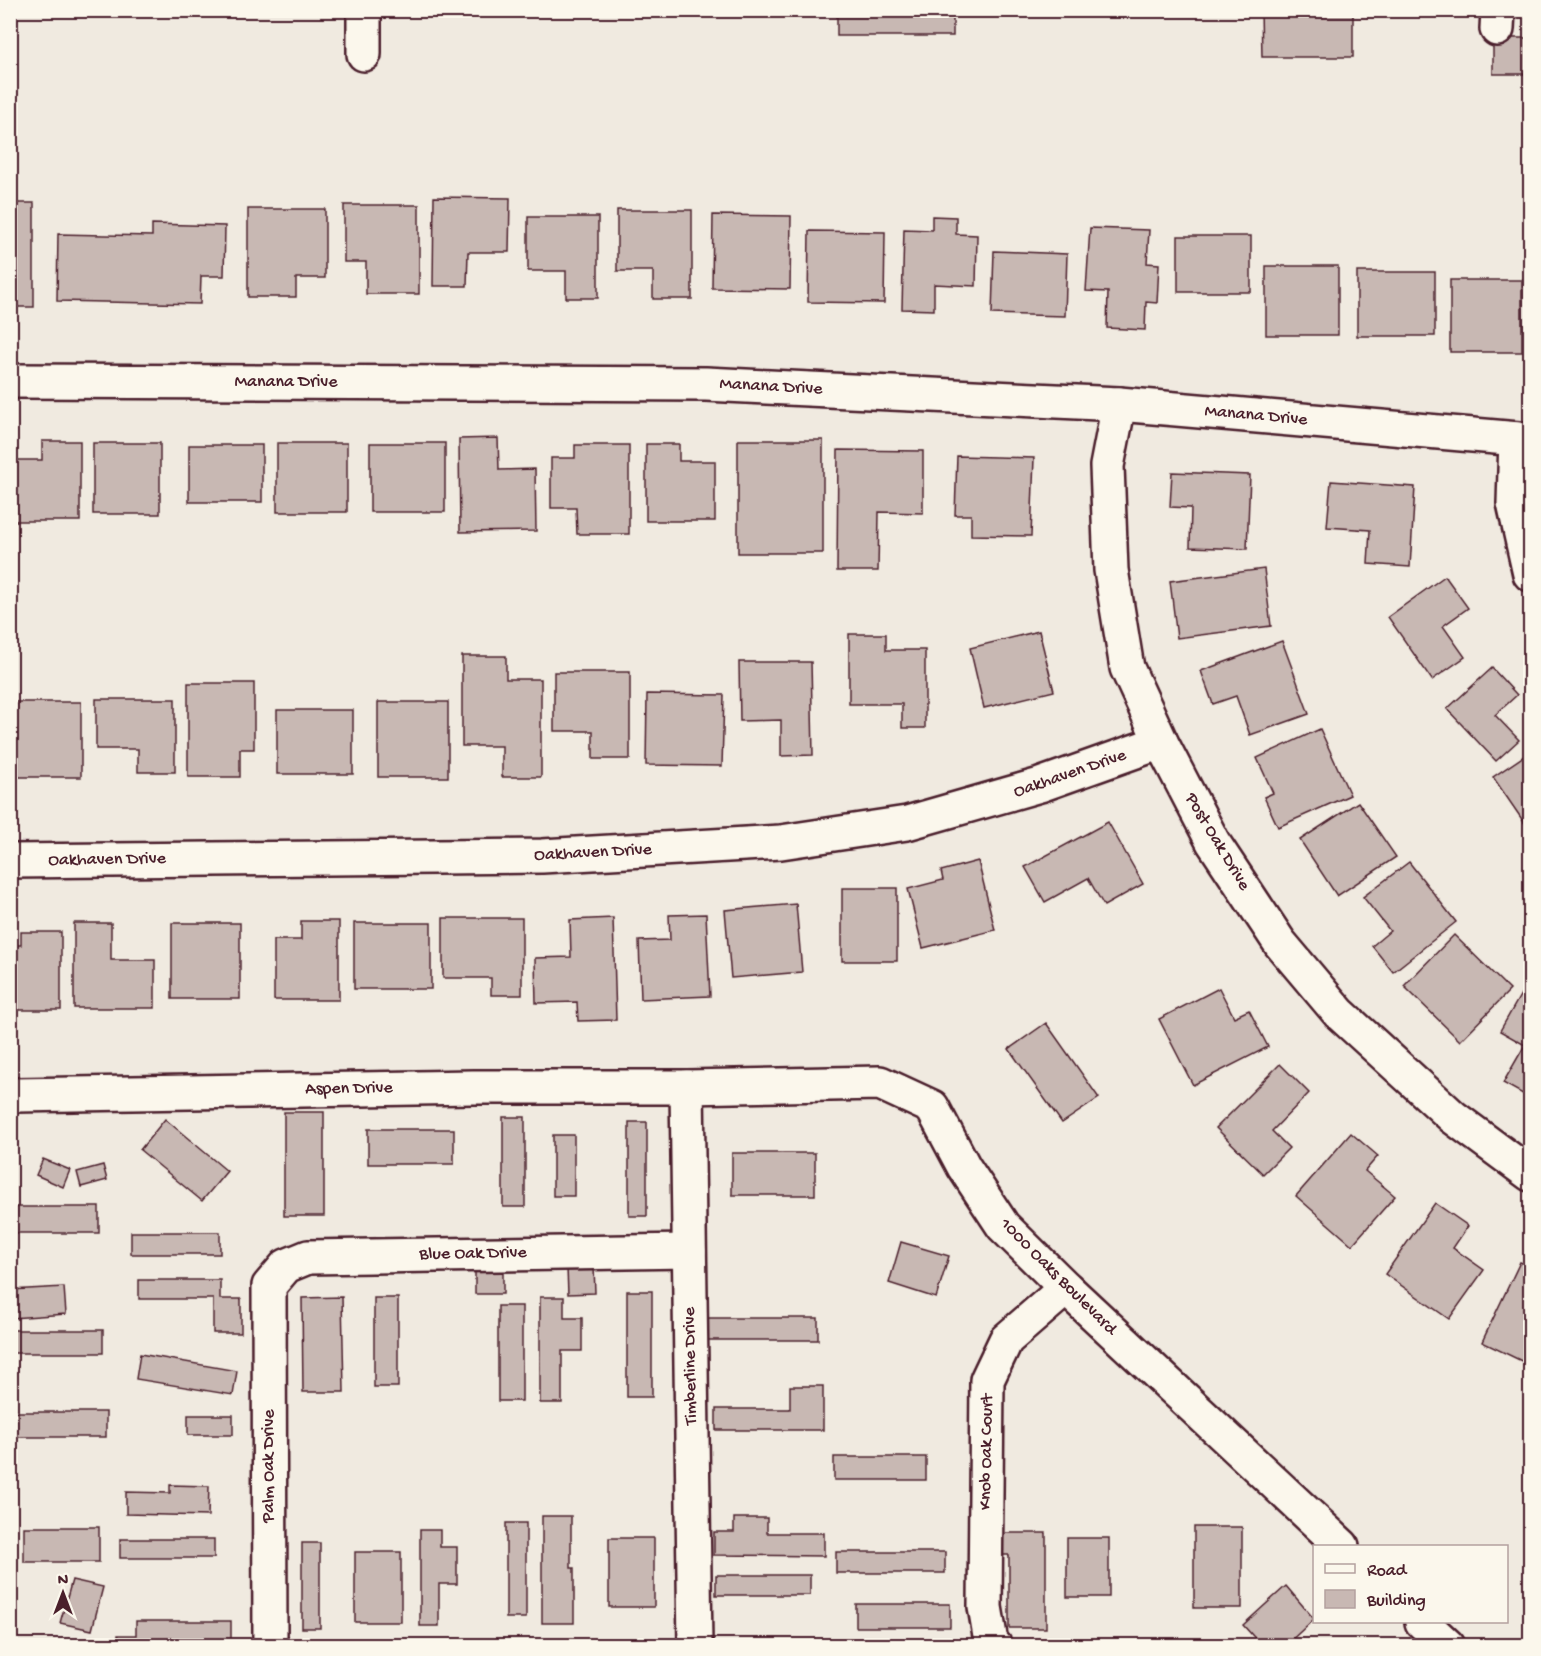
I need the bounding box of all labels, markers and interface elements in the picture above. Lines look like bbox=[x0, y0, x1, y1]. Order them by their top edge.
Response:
street label: Manana Drive bbox=[234, 372, 338, 393]
street label: Manana Drive bbox=[719, 374, 824, 400]
street label: Manana Drive bbox=[1204, 401, 1309, 431]
street label: Oakhaven Drive bbox=[1011, 745, 1130, 803]
street label: Post Oak Drive bbox=[1179, 789, 1255, 895]
street label: Oakhaven Drive bbox=[534, 839, 653, 867]
street label: Oakhaven Drive bbox=[48, 848, 167, 872]
street label: Aspen Drive bbox=[305, 1078, 394, 1100]
street label: 1000 Oaks Boulevard bbox=[994, 1213, 1122, 1341]
street label: Blue Oak Drive bbox=[418, 1243, 528, 1265]
street label: Timberline Drive bbox=[679, 1306, 703, 1426]
street label: Knob Oak Court bbox=[975, 1392, 999, 1510]
street label: Palm Oak Drive bbox=[259, 1409, 280, 1524]
legend bbox=[1313, 1545, 1508, 1623]
text: Road bbox=[1367, 1561, 1408, 1582]
north arrow bbox=[33, 1563, 93, 1623]
text: N bbox=[58, 1572, 69, 1591]
text: Building bbox=[1366, 1591, 1426, 1612]

